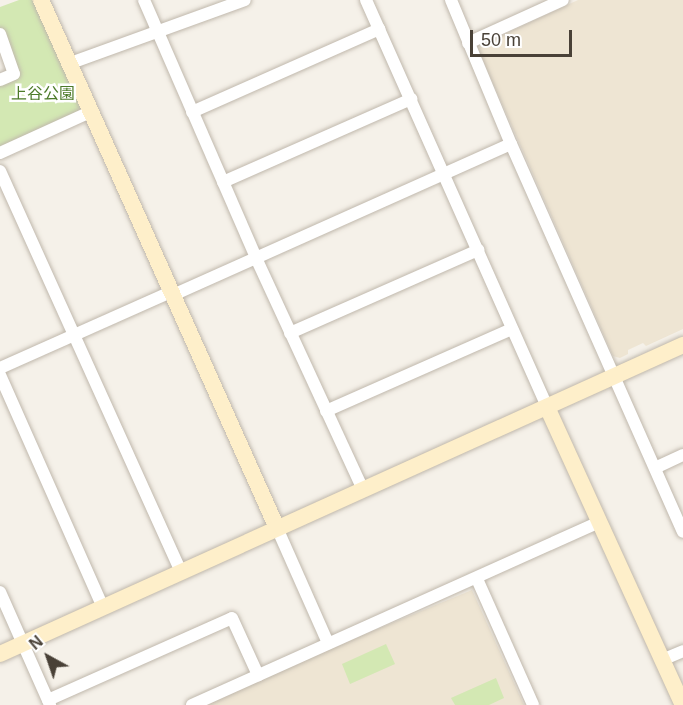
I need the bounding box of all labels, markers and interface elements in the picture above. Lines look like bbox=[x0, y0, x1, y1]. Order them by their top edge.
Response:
scale bar bbox=[473, 18, 575, 56]
text: 50 m bbox=[481, 30, 521, 50]
park label: 上谷公園 bbox=[11, 84, 75, 104]
north arrow bbox=[18, 627, 78, 687]
text: N bbox=[26, 633, 46, 653]

